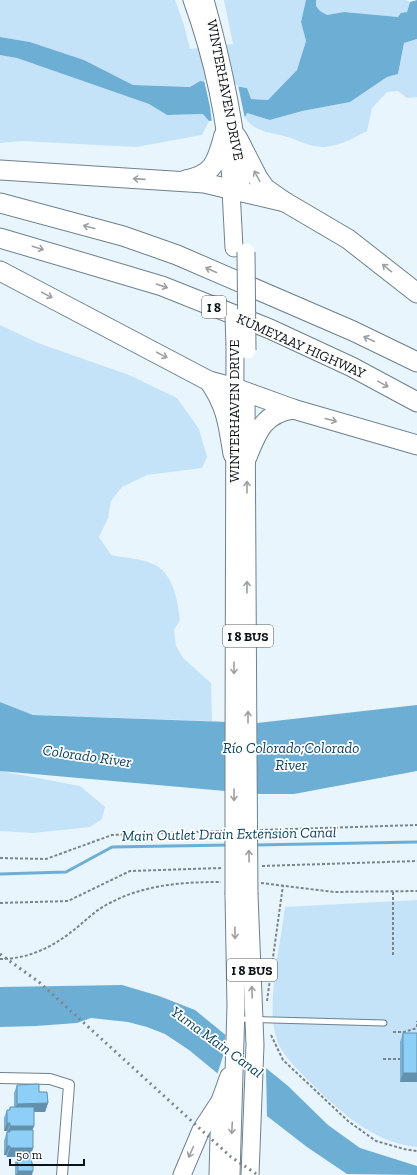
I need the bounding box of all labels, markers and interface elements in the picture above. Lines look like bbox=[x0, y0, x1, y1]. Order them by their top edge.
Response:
street label: WINTERHAVEN DRIVE bbox=[203, 18, 247, 162]
one-way arrow bbox=[253, 170, 260, 182]
one-way arrow bbox=[133, 176, 146, 183]
one-way arrow bbox=[83, 223, 96, 230]
one-way arrow bbox=[31, 245, 44, 252]
one-way arrow bbox=[381, 264, 392, 273]
one-way arrow bbox=[206, 266, 218, 274]
one-way arrow bbox=[155, 283, 167, 291]
one-way arrow bbox=[41, 291, 53, 299]
road number: I 8 bbox=[202, 296, 226, 318]
street label: KUMEYAAY HIGHWAY bbox=[234, 310, 369, 382]
one-way arrow bbox=[364, 335, 376, 342]
street label: WINTERHAVEN DRIVE bbox=[226, 339, 243, 483]
one-way arrow bbox=[156, 352, 168, 360]
one-way arrow bbox=[377, 381, 389, 388]
one-way arrow bbox=[324, 416, 337, 424]
one-way arrow bbox=[243, 481, 251, 494]
one-way arrow bbox=[243, 581, 251, 594]
road number: I 8 BUS bbox=[223, 625, 273, 647]
one-way arrow bbox=[230, 661, 238, 674]
one-way arrow bbox=[244, 711, 252, 724]
water label: Río Colorado;Colorado River bbox=[223, 739, 359, 774]
water label: Colorado River bbox=[41, 741, 133, 771]
one-way arrow bbox=[230, 788, 238, 801]
water label: Main Outlet Drain Extension Canal bbox=[122, 823, 336, 845]
one-way arrow bbox=[245, 850, 253, 863]
one-way arrow bbox=[231, 926, 239, 939]
road number: I 8 BUS bbox=[227, 959, 277, 981]
one-way arrow bbox=[249, 986, 256, 999]
water label: Yuma Main Canal bbox=[167, 1003, 267, 1081]
one-way arrow bbox=[229, 1121, 236, 1134]
scale bar bbox=[10, 1141, 84, 1167]
one-way arrow bbox=[187, 1146, 194, 1158]
text: 50 m bbox=[16, 1148, 43, 1162]

